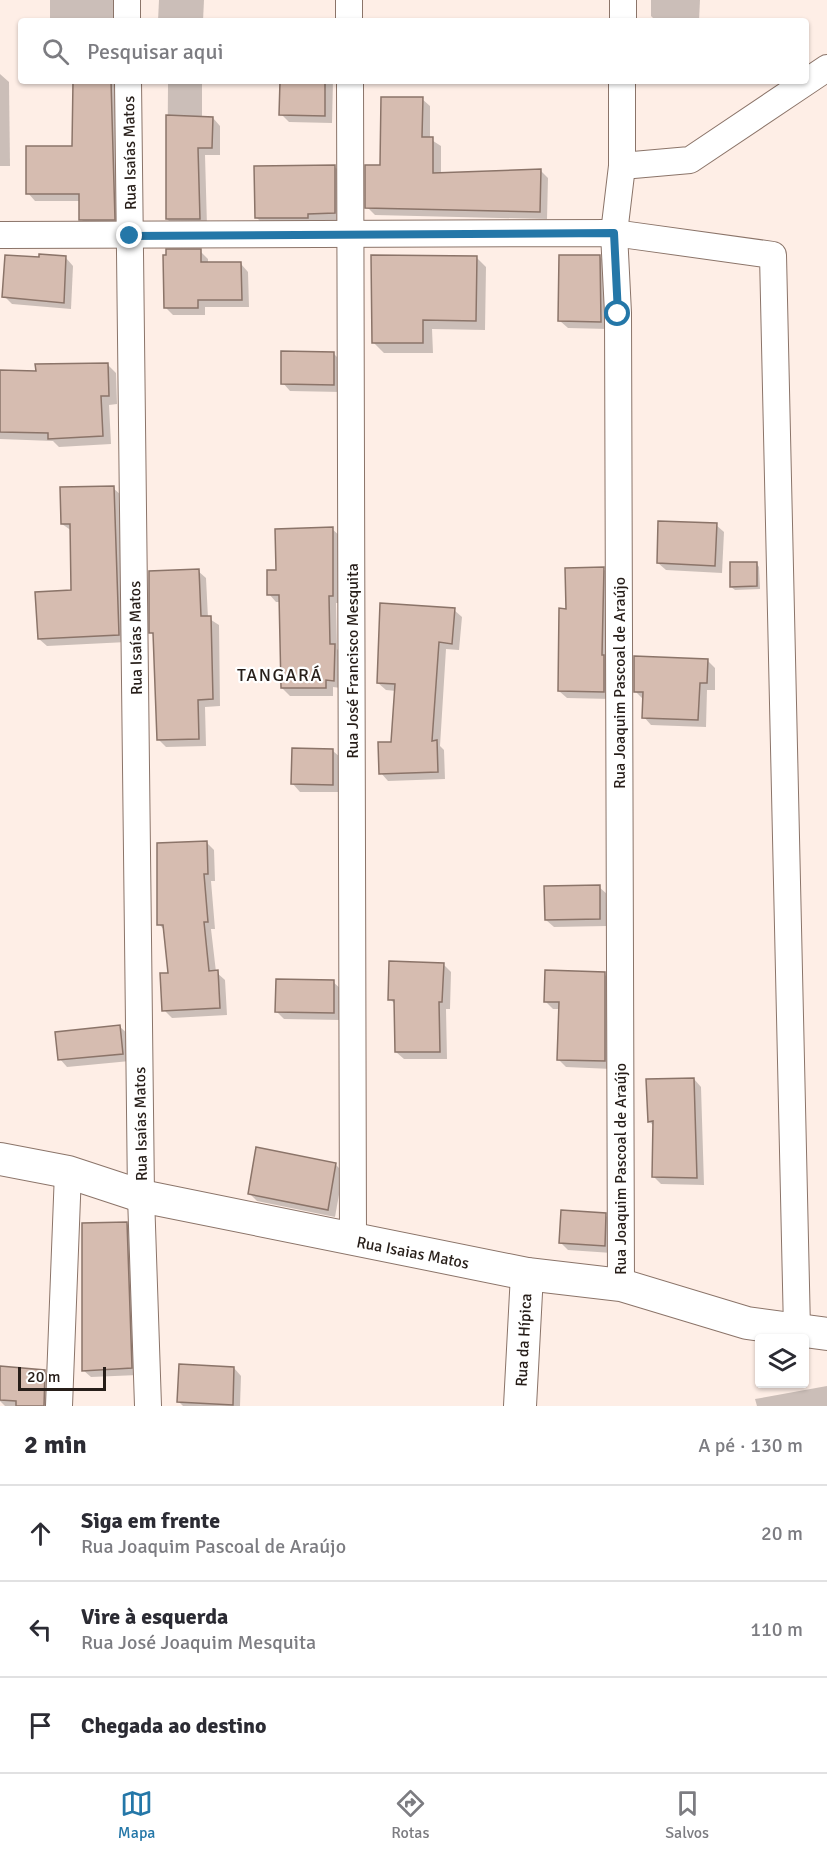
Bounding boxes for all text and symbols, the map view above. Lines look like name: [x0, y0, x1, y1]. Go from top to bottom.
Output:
search box: [18, 18, 809, 84]
icon: search: [39, 35, 72, 68]
text: Pesquisar aqui: [87, 38, 223, 65]
street label: Rua Isaías Matos: [119, 96, 141, 210]
route end: [116, 222, 142, 248]
route start: [604, 300, 630, 326]
street label: Rua José Francisco Mesquita: [343, 563, 363, 759]
street label: Rua Joaquim Pascoal de Araújo: [610, 577, 630, 789]
street label: Rua Isaías Matos: [125, 581, 147, 695]
district label: TANGARÁ: [237, 664, 323, 686]
street label: Rua Joaquim Pascoal de Araújo: [611, 1063, 631, 1275]
street label: Rua Isaías Matos: [130, 1067, 152, 1181]
street label: Rua Isaias Matos: [355, 1232, 471, 1274]
street label: Rua da Hípica: [512, 1293, 536, 1387]
map controls: [755, 1334, 809, 1388]
button: layers: [755, 1334, 809, 1388]
scale bar: [18, 1364, 106, 1392]
text: 20 m: [27, 1367, 61, 1387]
text: 2 min: [24, 1429, 87, 1461]
text: A pé · 130 m: [698, 1433, 803, 1458]
text: Siga em frente: [81, 1507, 220, 1534]
icon: ahead: [24, 1517, 57, 1550]
text: 20 m: [761, 1521, 803, 1546]
text: Rua Joaquim Pascoal de Araújo: [81, 1534, 346, 1559]
text: Vire à esquerda: [81, 1603, 228, 1630]
icon: left: [24, 1613, 57, 1646]
text: 110 m: [750, 1617, 803, 1642]
text: Rua José Joaquim Mesquita: [81, 1630, 316, 1655]
icon: arrive: [24, 1709, 57, 1742]
text: Chegada ao destino: [81, 1712, 267, 1739]
tab: Mapa: [118, 1787, 155, 1843]
tab: Rotas: [391, 1787, 429, 1843]
tab: Salvos: [665, 1787, 709, 1843]

